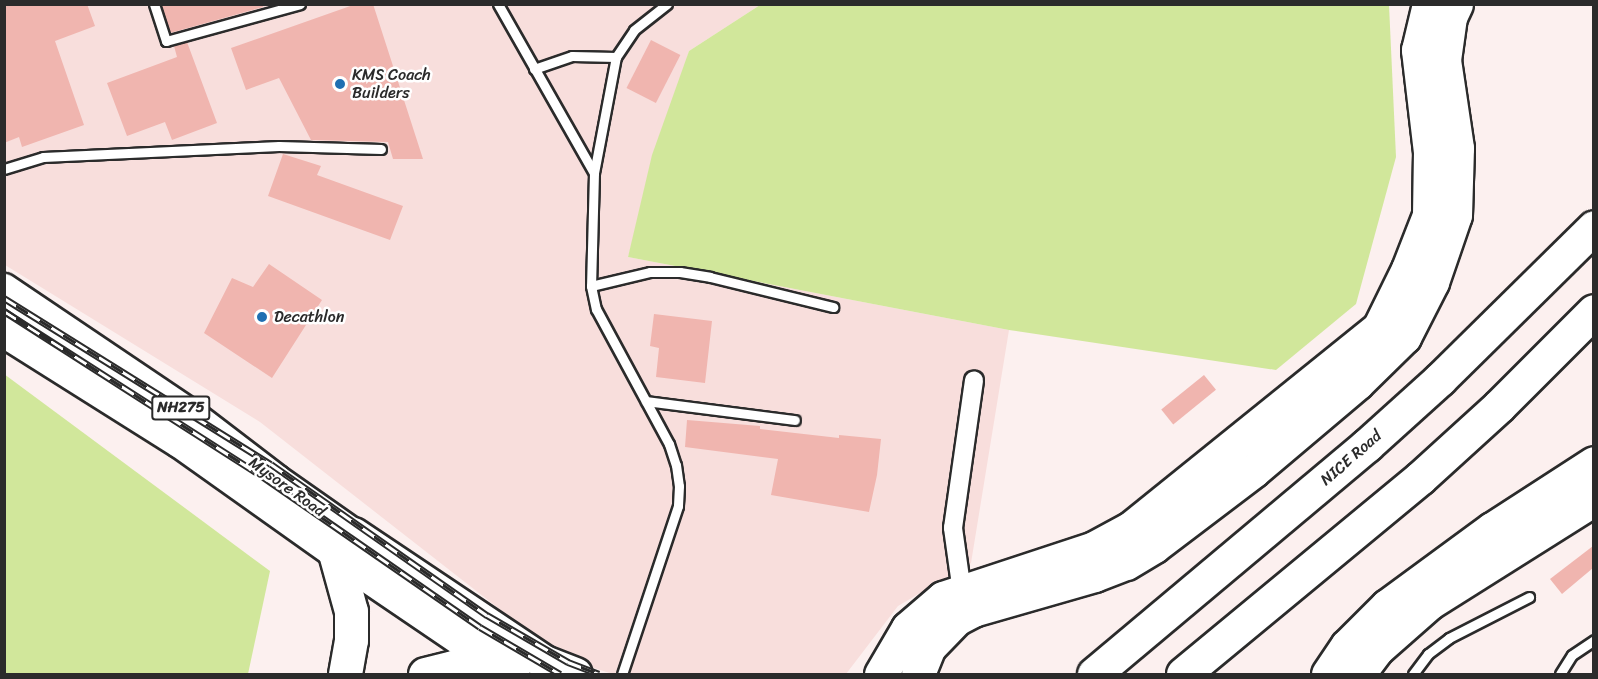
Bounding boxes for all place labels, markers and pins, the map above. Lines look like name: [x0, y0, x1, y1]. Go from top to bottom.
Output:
place label: KMS Coach Builders: [352, 65, 431, 103]
marker: KMS Coach Builders: [333, 77, 347, 91]
place label: Decathlon: [274, 307, 344, 327]
marker: Decathlon: [255, 310, 269, 324]

